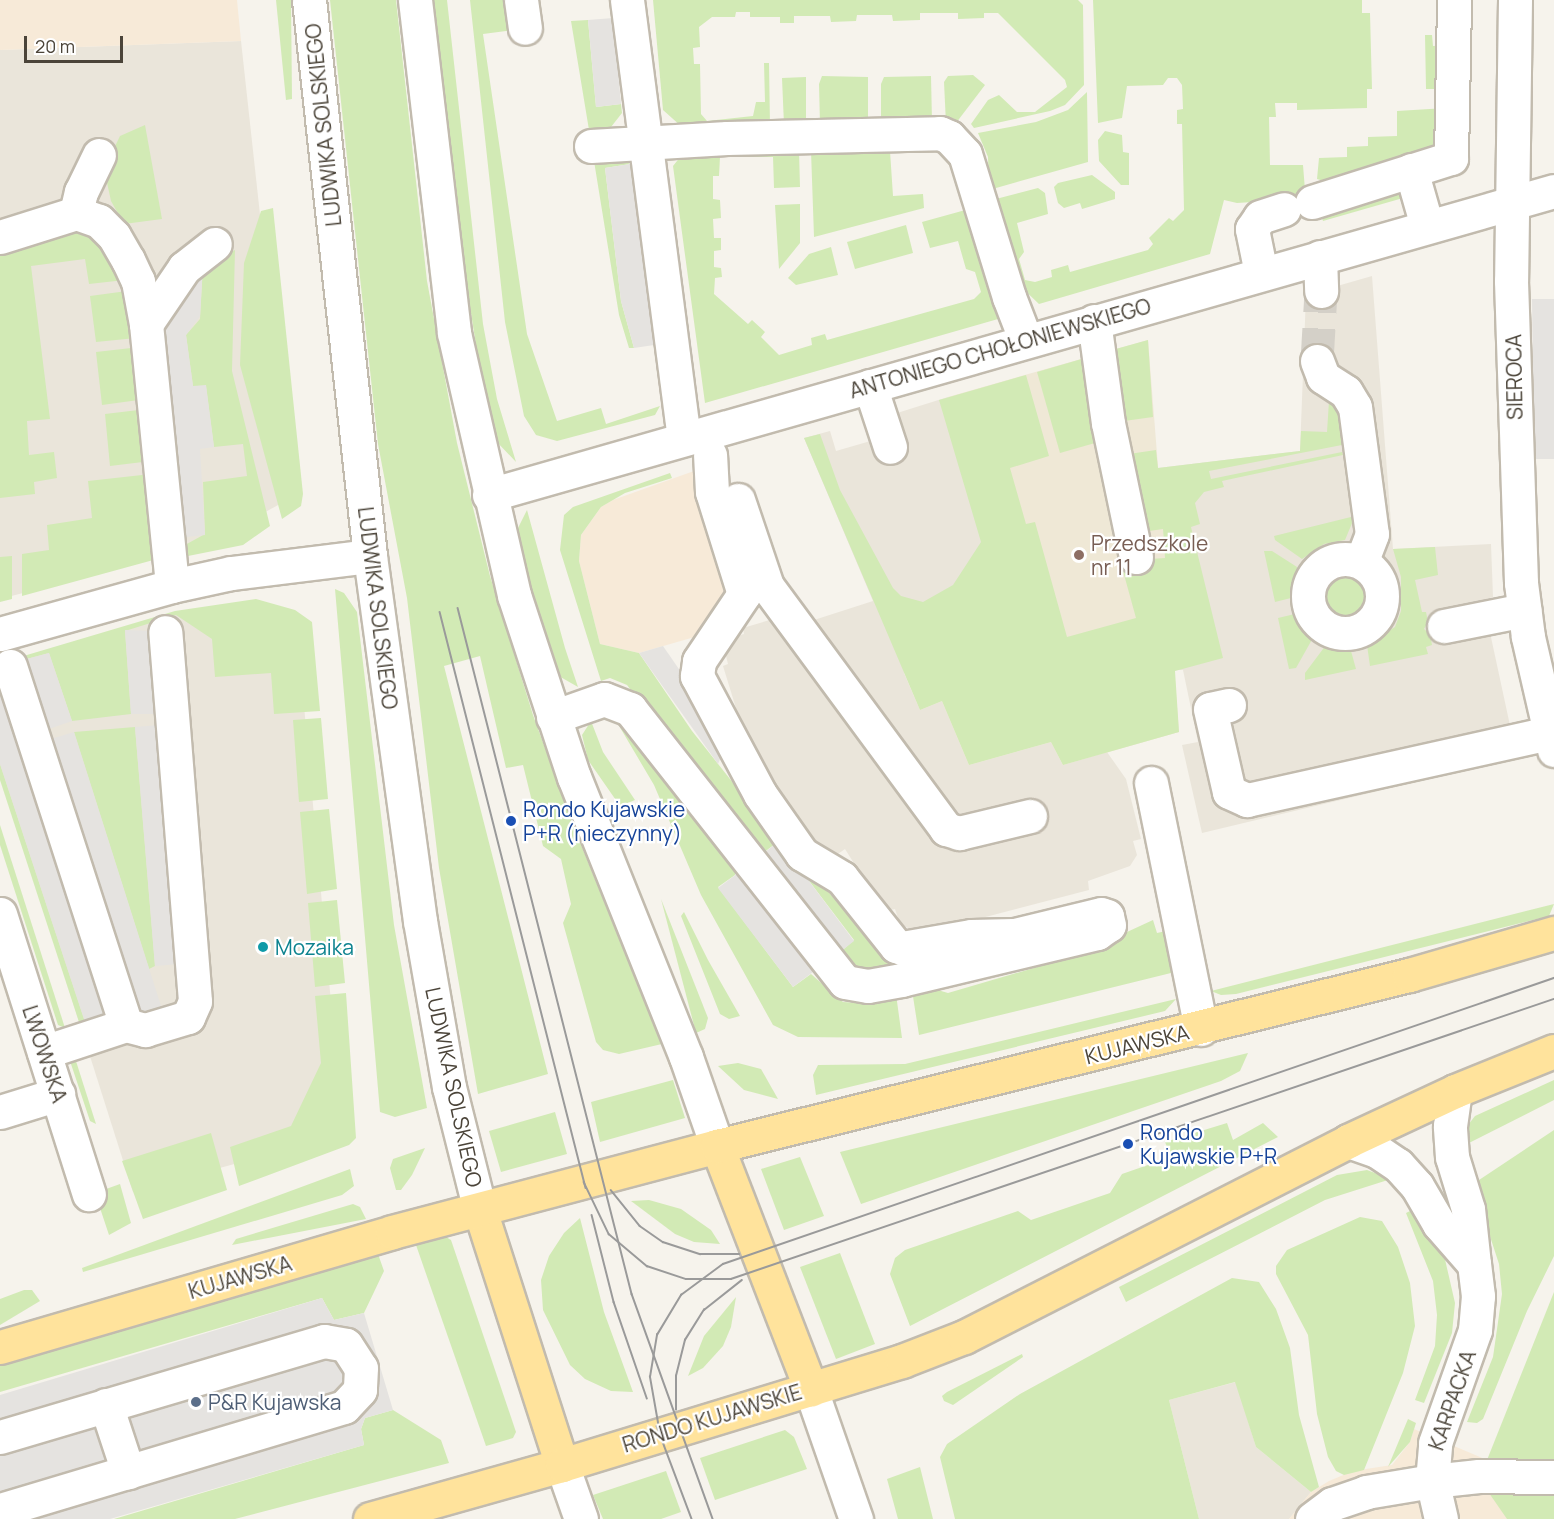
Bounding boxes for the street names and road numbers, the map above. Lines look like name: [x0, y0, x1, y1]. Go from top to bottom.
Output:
street label: LUDWIKA SOLSKIEGO: [300, 22, 346, 228]
street label: ANTONIEGO CHOŁONIEWSKIEGO: [846, 293, 1154, 403]
street label: SIEROCA: [1501, 334, 1527, 420]
street label: LUDWIKA SOLSKIEGO: [353, 505, 403, 711]
street label: LUDWIKA SOLSKIEGO: [420, 985, 488, 1189]
street label: LWOWSKA: [17, 1002, 73, 1106]
street label: KUJAWSKA: [1082, 1019, 1192, 1069]
street label: KUJAWSKA: [185, 1250, 295, 1304]
street label: KARPACKA: [1423, 1347, 1481, 1453]
street label: RONDO KUJAWSKIE: [619, 1379, 805, 1457]

